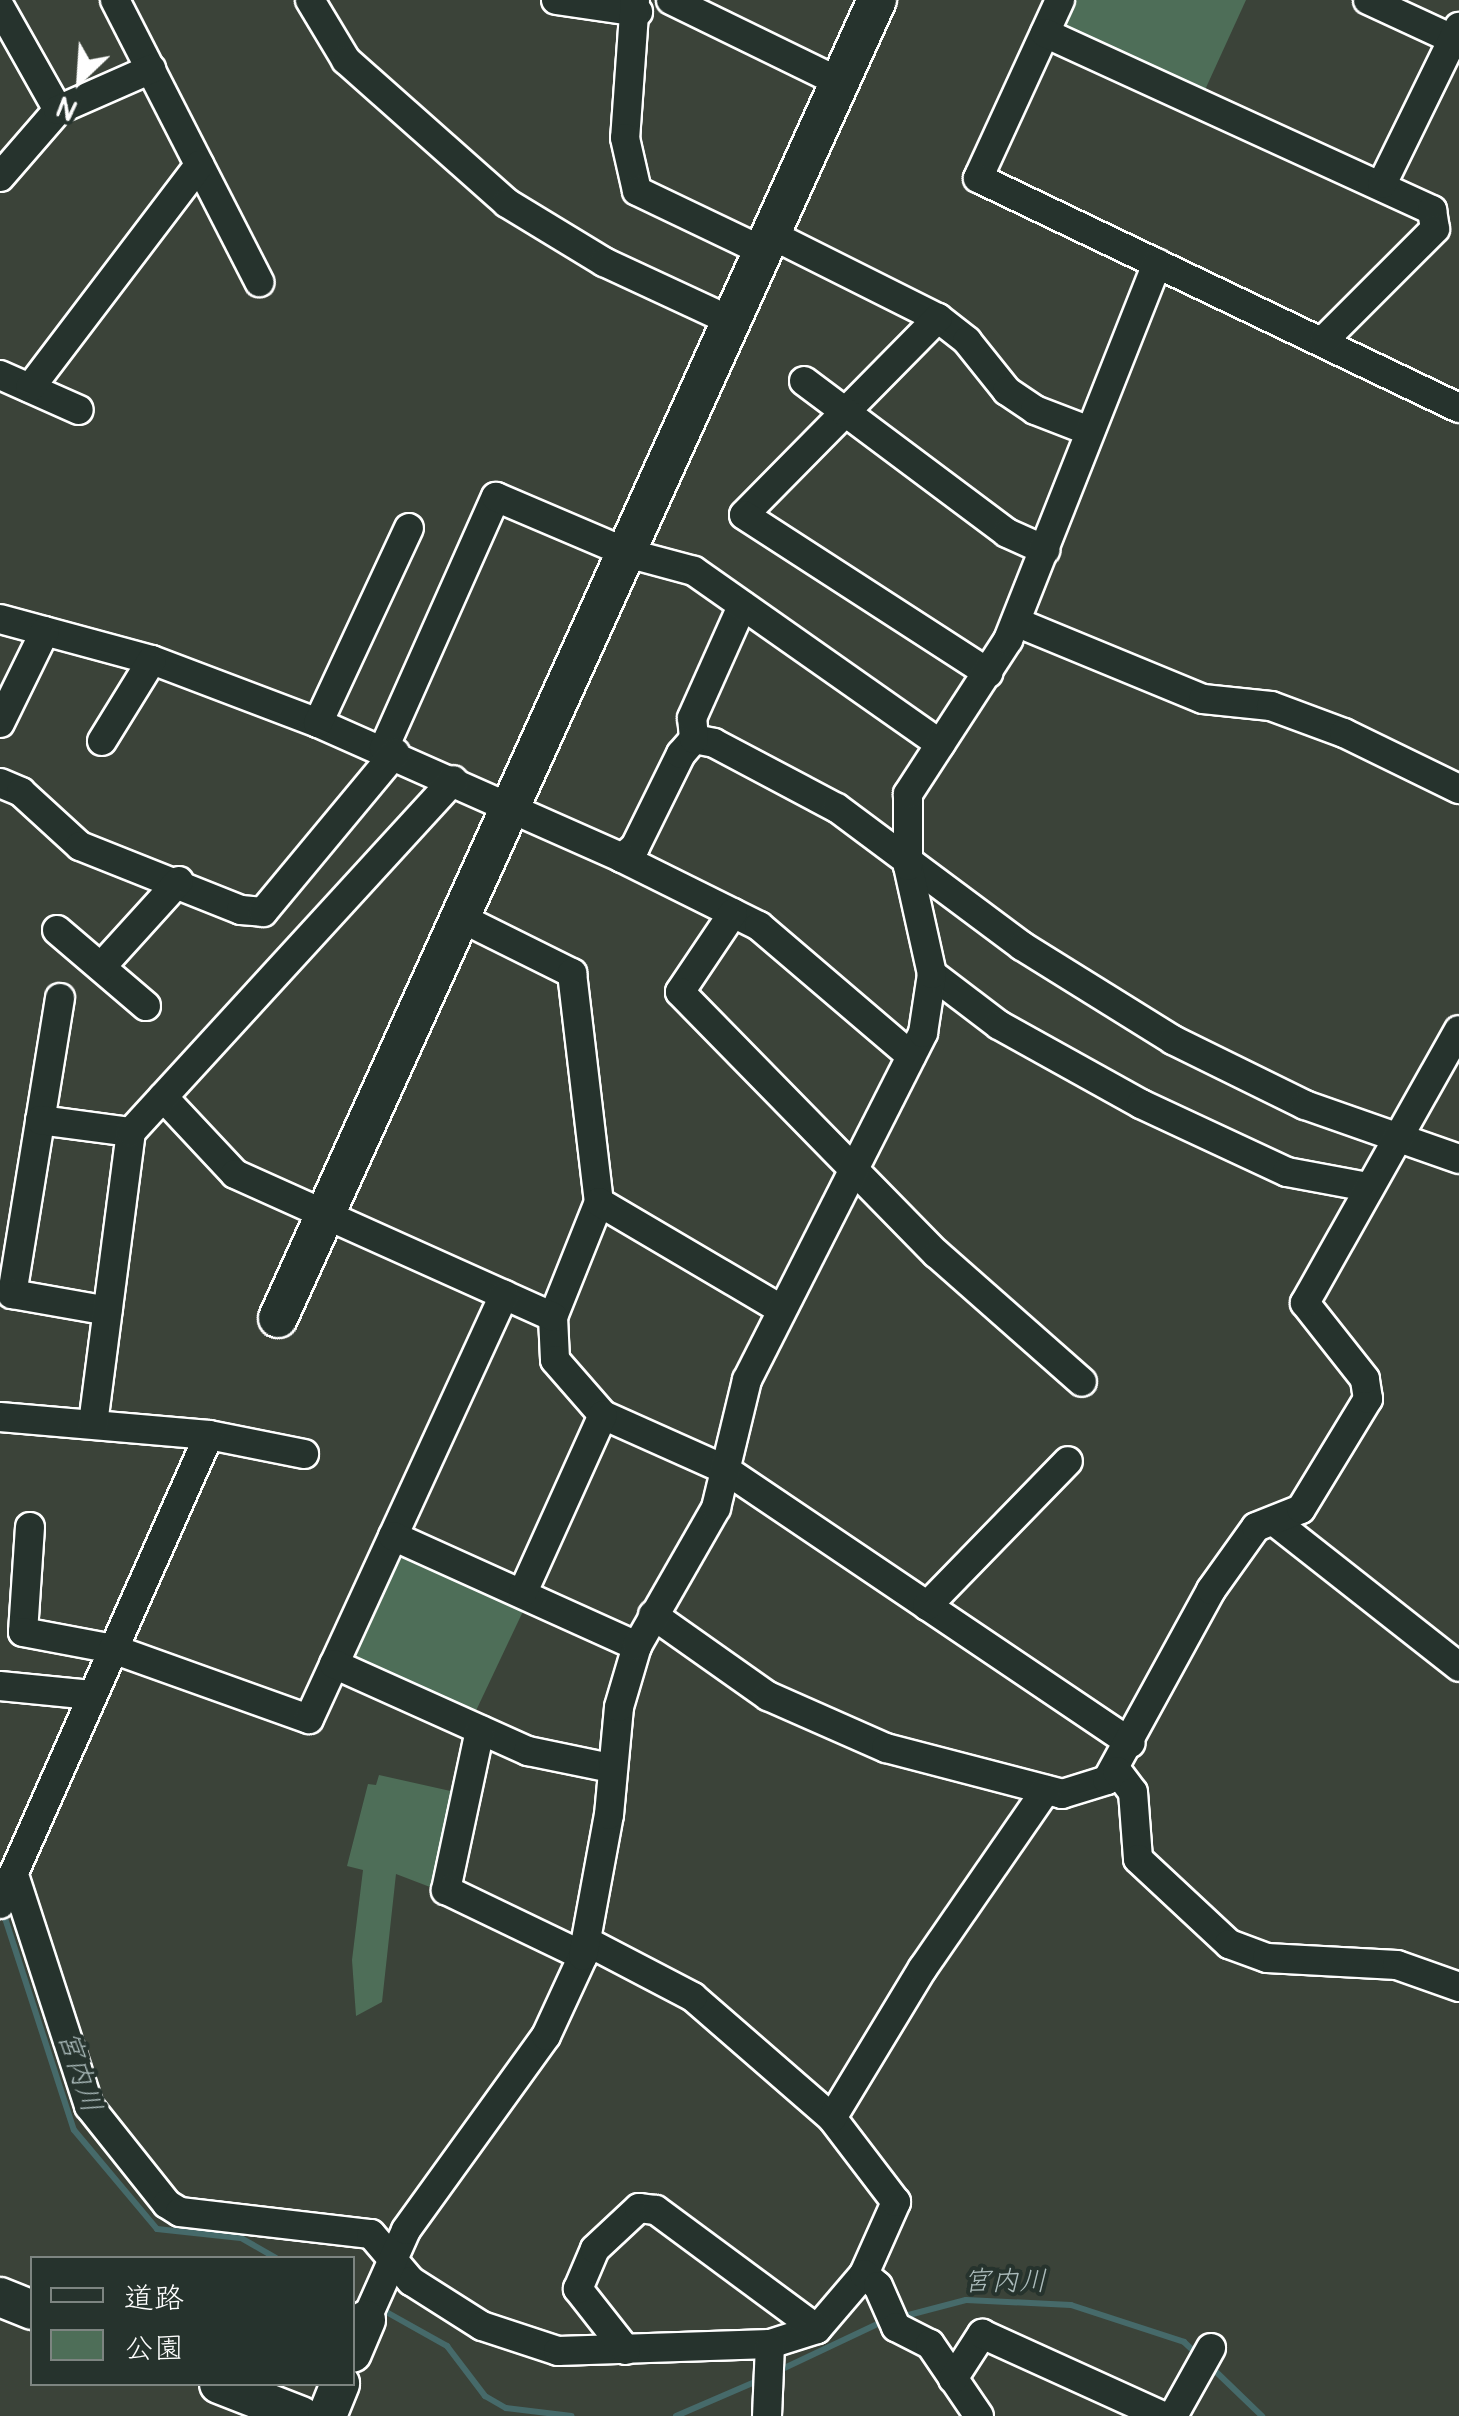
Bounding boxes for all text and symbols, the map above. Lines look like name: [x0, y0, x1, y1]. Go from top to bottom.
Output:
north arrow: [30, 30, 130, 130]
text: N: [51, 88, 83, 128]
water label: 宮内川: [50, 2027, 108, 2117]
legend: [30, 2256, 355, 2386]
water label: 宮内川: [963, 2265, 1047, 2299]
text: 道路: [124, 2280, 184, 2317]
text: 公園: [124, 2330, 184, 2367]

